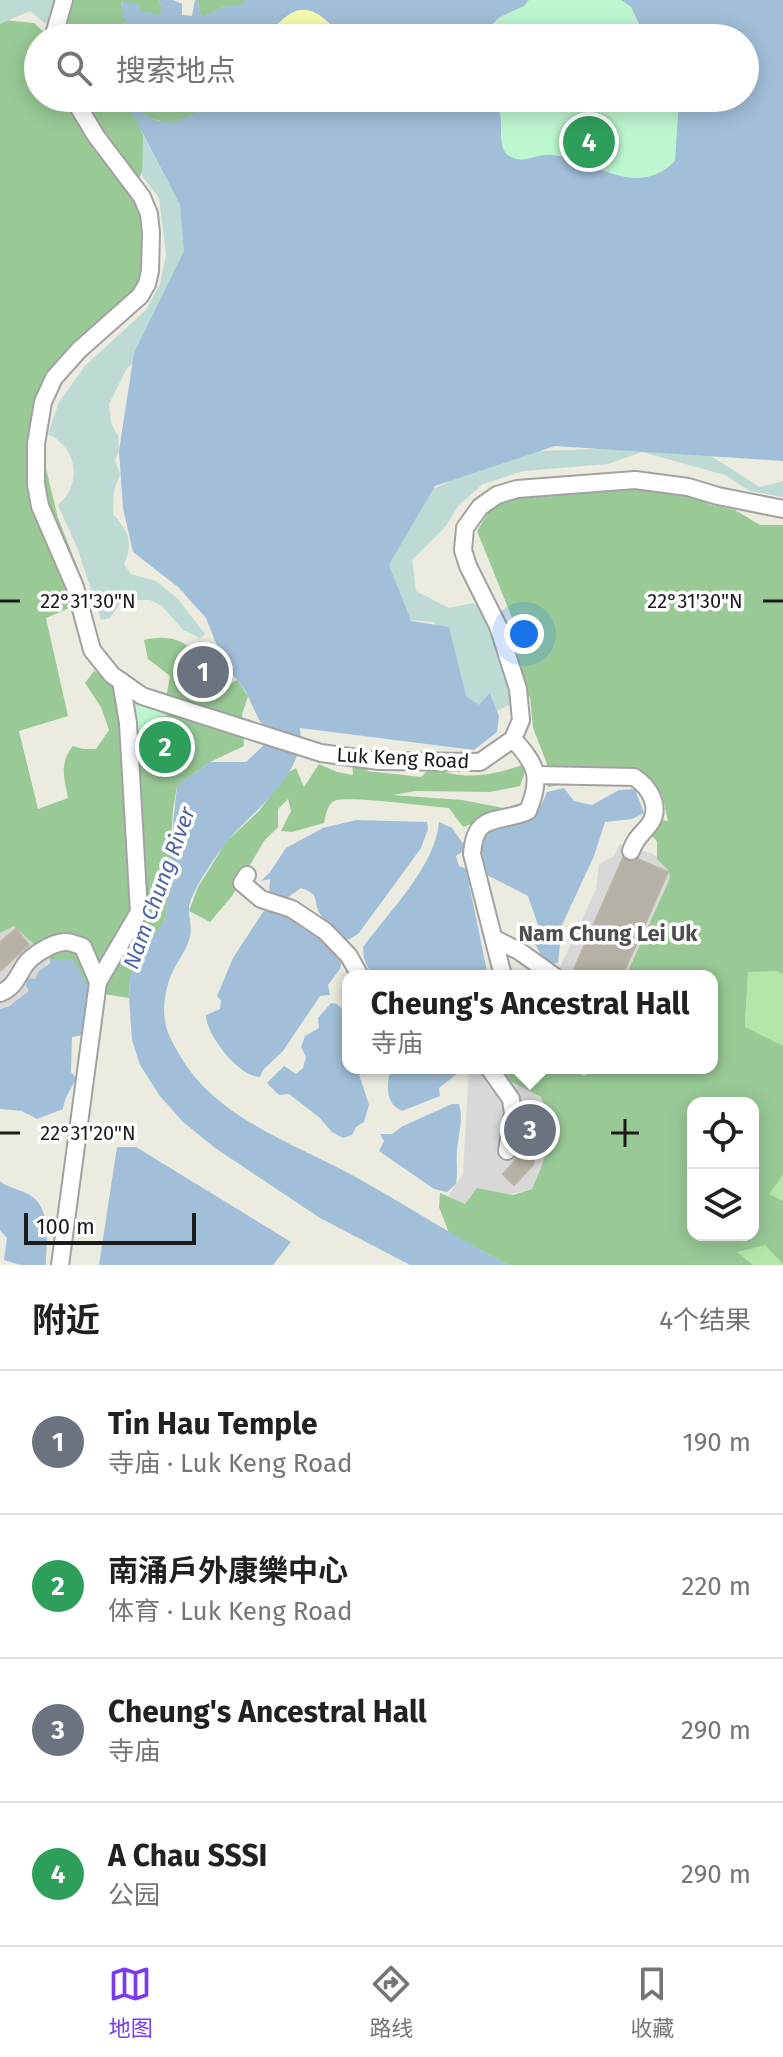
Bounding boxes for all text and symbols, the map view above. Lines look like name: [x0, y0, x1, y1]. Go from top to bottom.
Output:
search box: [24, 24, 759, 112]
icon: search: [52, 46, 96, 90]
text: 搜索地点: [116, 53, 236, 89]
pin: 4: [563, 112, 615, 172]
text: 22°31'30"N: [40, 589, 136, 613]
text: 22°31'30"N: [647, 589, 743, 613]
your location: [504, 614, 544, 654]
pin: 1: [177, 642, 229, 702]
pin: 2: [139, 717, 191, 777]
street label: Luk Keng Road: [336, 743, 470, 773]
water label: Nam Chung River: [117, 803, 201, 973]
district label: Nam Chung Lei Uk: [519, 920, 698, 947]
popup: [342, 970, 718, 1074]
text: Cheung's Ancestral Hall: [371, 986, 689, 1022]
text: 寺庙: [371, 1028, 423, 1059]
map controls: [687, 1097, 759, 1241]
button: locate: [687, 1097, 759, 1169]
pin: 3: [504, 1100, 556, 1160]
text: 22°31'20"N: [40, 1121, 136, 1145]
button: layers: [687, 1169, 759, 1241]
scale bar: [24, 1209, 196, 1245]
text: 100 m: [36, 1213, 95, 1240]
text: 附近: [32, 1300, 100, 1341]
text: 4个结果: [659, 1305, 751, 1336]
text: Tin Hau Temple: [108, 1406, 317, 1442]
text: 1: [52, 1427, 64, 1458]
text: 190 m: [682, 1427, 751, 1458]
text: 寺庙 · Luk Keng Road: [108, 1448, 353, 1479]
text: 南涌戶外康樂中心: [108, 1553, 348, 1589]
text: 2: [51, 1571, 65, 1602]
text: 220 m: [682, 1571, 751, 1602]
text: 体育 · Luk Keng Road: [108, 1596, 353, 1627]
text: Cheung's Ancestral Hall: [108, 1694, 427, 1730]
text: 3: [51, 1715, 65, 1746]
text: 290 m: [681, 1715, 751, 1746]
text: 寺庙: [108, 1736, 160, 1767]
text: A Chau SSSI: [108, 1838, 267, 1874]
text: 4: [51, 1859, 65, 1890]
text: 290 m: [681, 1859, 751, 1890]
text: 公园: [108, 1880, 160, 1911]
tab: 地图: [108, 1962, 153, 2042]
tab: 路线: [369, 1962, 414, 2042]
tab: 收藏: [630, 1962, 675, 2042]

